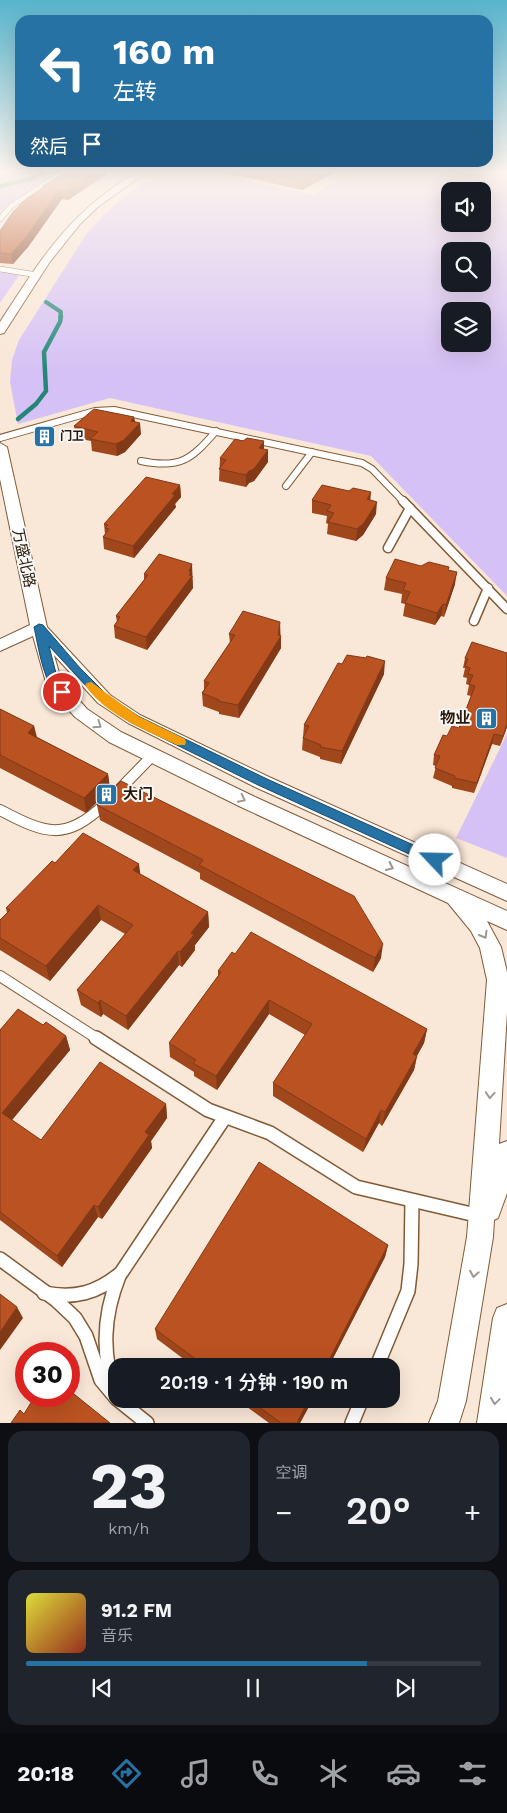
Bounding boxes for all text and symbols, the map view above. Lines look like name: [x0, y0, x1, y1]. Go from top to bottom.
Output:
text: 160 m: [113, 31, 215, 73]
icon: left: [30, 35, 95, 100]
text: 左转: [113, 79, 157, 104]
icon: arrive: [78, 130, 106, 158]
text: 然后: [30, 135, 68, 158]
map controls: [441, 182, 491, 352]
button: sound: [441, 182, 491, 232]
button: search: [441, 242, 491, 292]
button: layers: [441, 302, 491, 352]
building icon: 门卫: [32, 424, 56, 448]
place label: 门卫: [60, 429, 84, 443]
street label: 万盛北路: [9, 527, 39, 589]
pin: [41, 671, 83, 713]
icon: arrive: [48, 678, 76, 706]
building icon: 物业: [474, 706, 498, 730]
place label: 物业: [440, 709, 470, 727]
one-way arrow: [92, 719, 102, 728]
building icon: 大门: [95, 782, 119, 806]
place label: 大门: [123, 785, 153, 803]
one-way arrow: [237, 793, 246, 803]
position arrow: [408, 833, 460, 885]
one-way arrow: [385, 860, 394, 871]
one-way arrow: [477, 930, 487, 939]
one-way arrow: [485, 1091, 496, 1099]
one-way arrow: [470, 1269, 480, 1278]
speed limit sign: 30: [15, 1342, 80, 1407]
text: 20:19 · 1 分钟 · 190 m: [160, 1371, 348, 1394]
one-way arrow: [490, 1397, 501, 1405]
text: 23: [90, 1448, 167, 1524]
text: 空调: [276, 1463, 308, 1482]
text: 20°: [346, 1489, 411, 1533]
text: −: [276, 1496, 292, 1529]
text: +: [464, 1496, 481, 1529]
text: km/h: [108, 1519, 149, 1538]
text: 91.2 FM: [101, 1599, 172, 1622]
text: 音乐: [101, 1626, 133, 1645]
icon: previous: [88, 1674, 116, 1702]
icon: pause: [239, 1674, 267, 1702]
icon: next: [391, 1674, 419, 1702]
icon: directions: [109, 1756, 144, 1791]
icon: music: [178, 1756, 213, 1791]
icon: phone: [247, 1756, 282, 1791]
icon: climate: [316, 1756, 351, 1791]
icon: car: [386, 1756, 421, 1791]
icon: filters: [455, 1756, 490, 1791]
text: 20:18: [17, 1761, 74, 1786]

